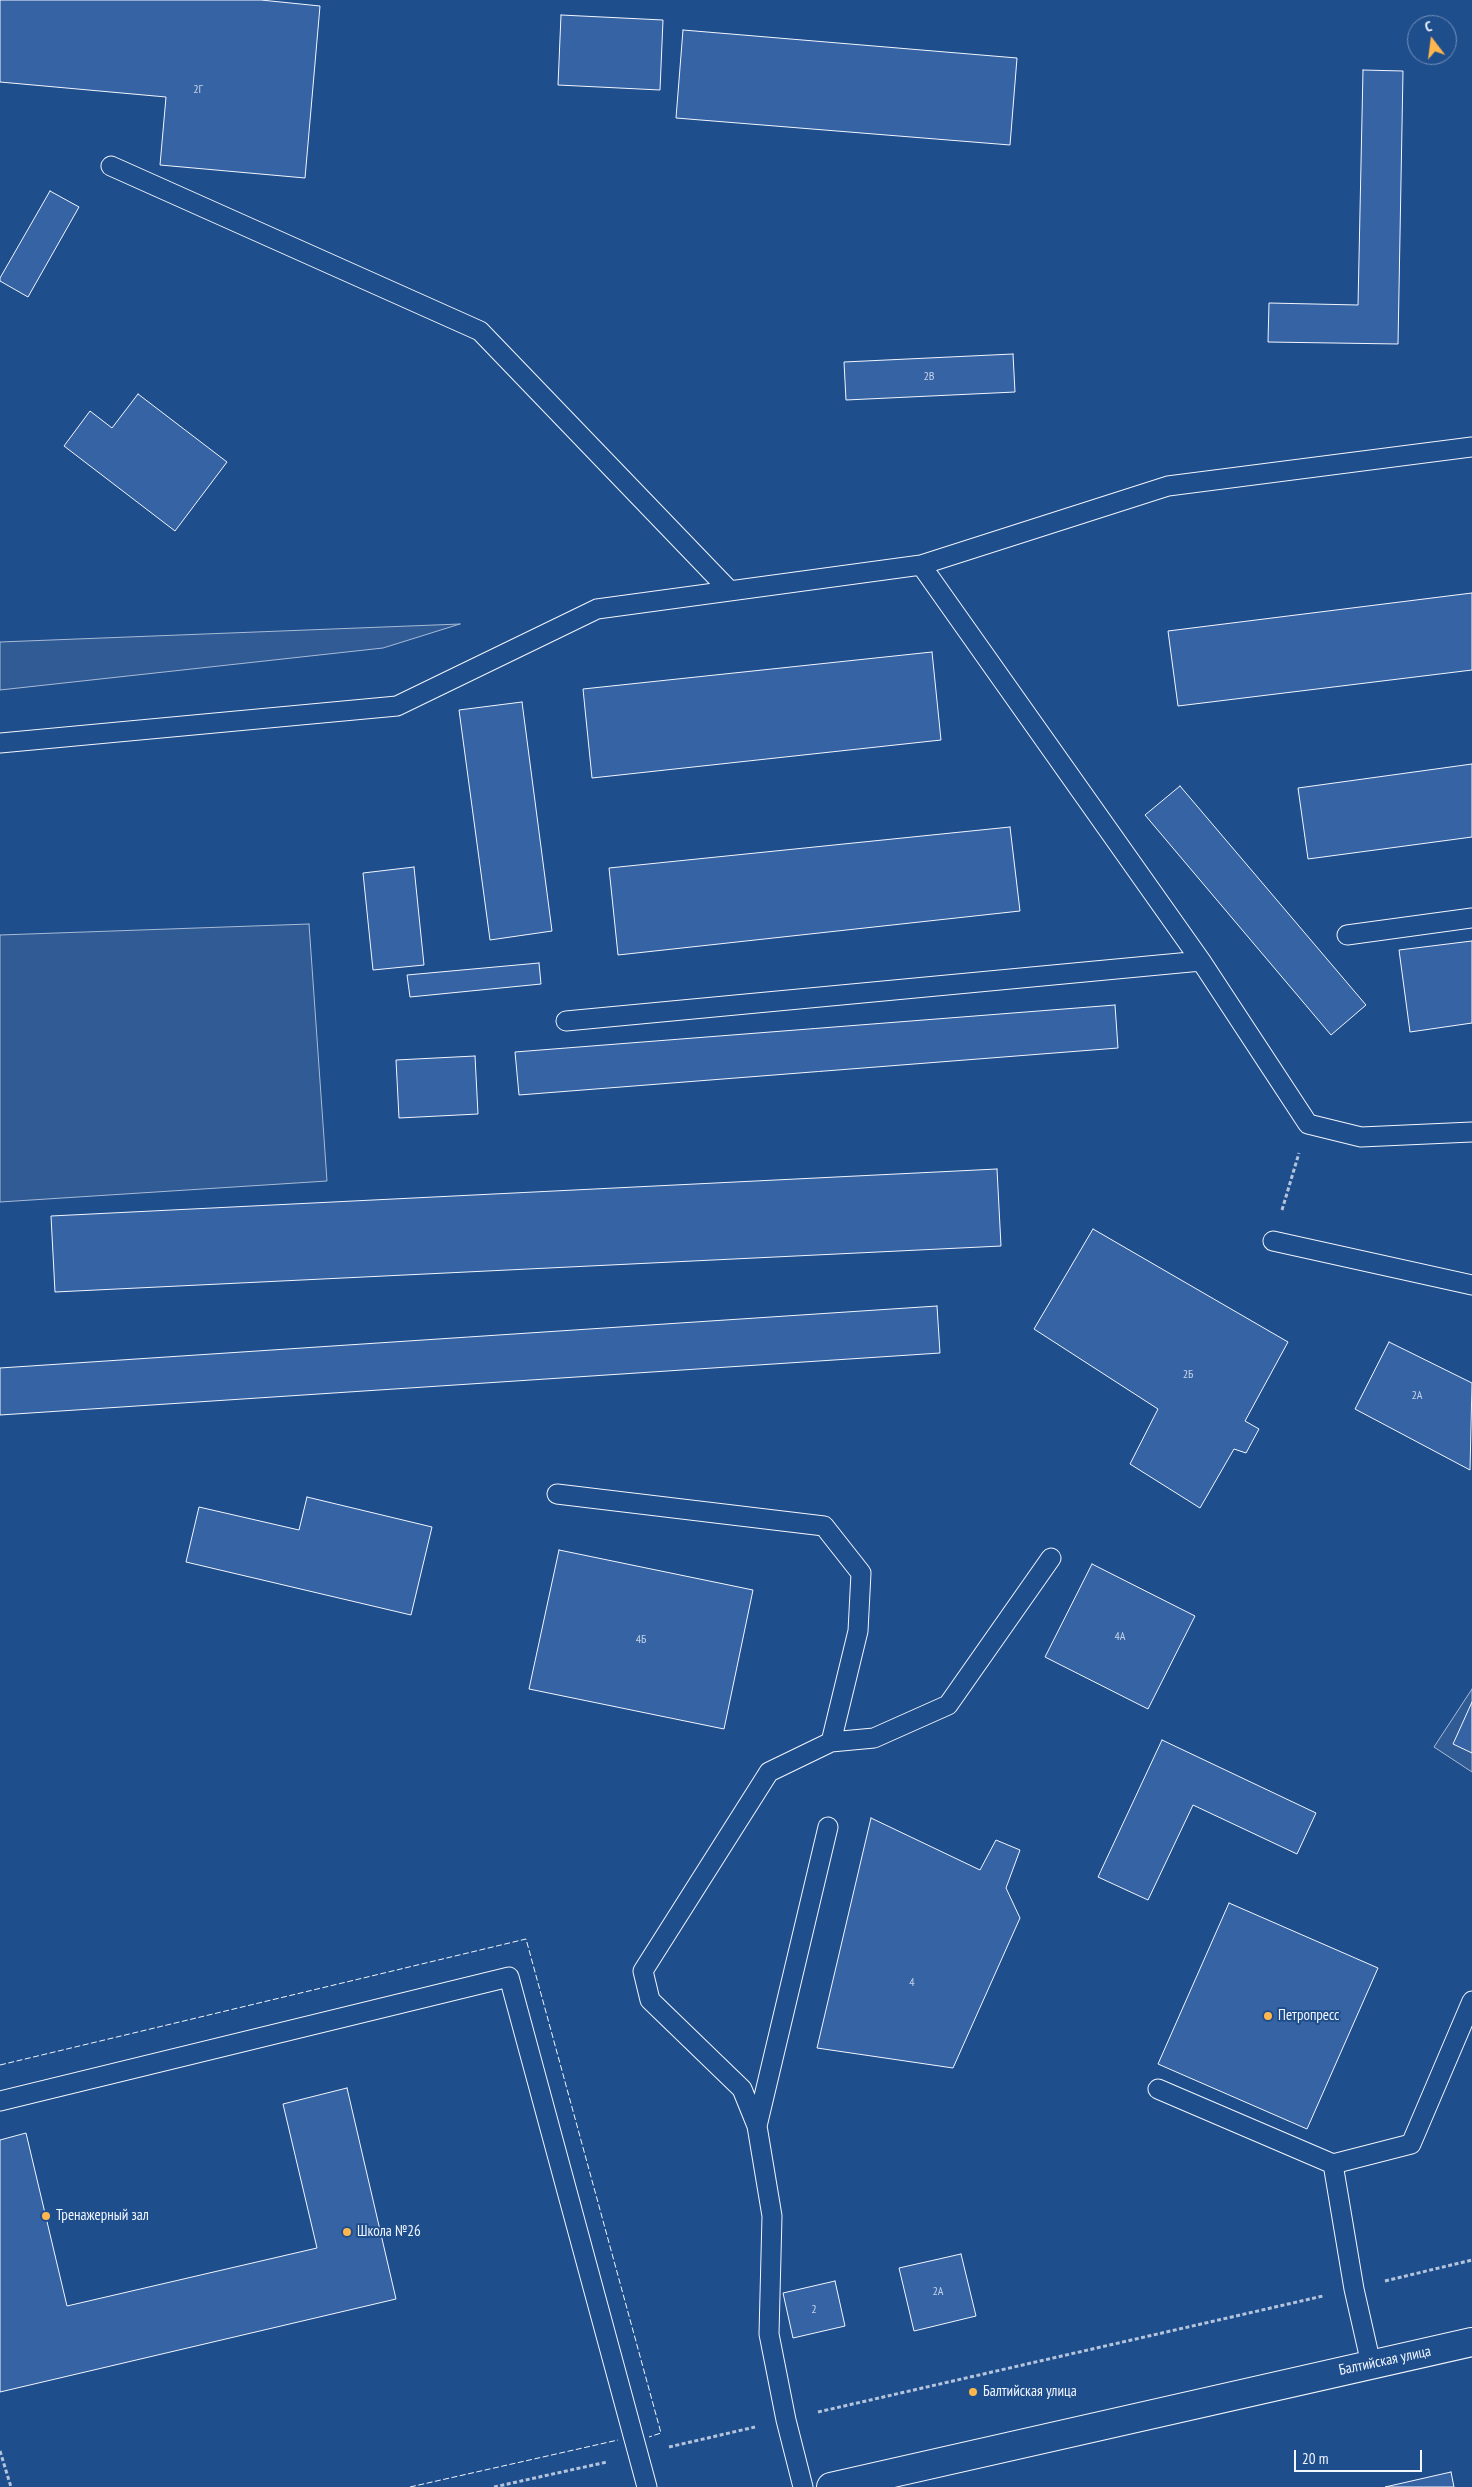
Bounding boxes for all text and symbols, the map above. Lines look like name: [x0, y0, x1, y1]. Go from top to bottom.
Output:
north arrow: [1407, 15, 1457, 65]
text: С: [1423, 17, 1434, 36]
house number: 2Г: [193, 83, 203, 97]
house number: 2В: [923, 370, 935, 384]
house number: 2Б: [1183, 1368, 1193, 1382]
house number: 2А: [1411, 1389, 1423, 1403]
house number: 4А: [1114, 1630, 1126, 1644]
house number: 4Б: [636, 1633, 646, 1647]
house number: 4: [909, 1976, 915, 1990]
place label: Петропресс: [1278, 2007, 1339, 2025]
marker: Петропресс: [1262, 2010, 1274, 2022]
place label: Тренажерный зал: [56, 2207, 149, 2225]
marker: Тренажерный зал: [40, 2210, 52, 2222]
place label: Школа №26: [357, 2223, 421, 2241]
marker: Школа №26: [341, 2226, 353, 2238]
house number: 2А: [932, 2285, 944, 2299]
house number: 2: [811, 2303, 817, 2317]
street label: Балтийская улица: [1337, 2342, 1433, 2380]
place label: Балтийская улица: [983, 2383, 1077, 2401]
marker: Балтийская улица: [967, 2386, 979, 2398]
scale bar: [1297, 2440, 1424, 2472]
text: 20 m: [1302, 2449, 1328, 2468]

